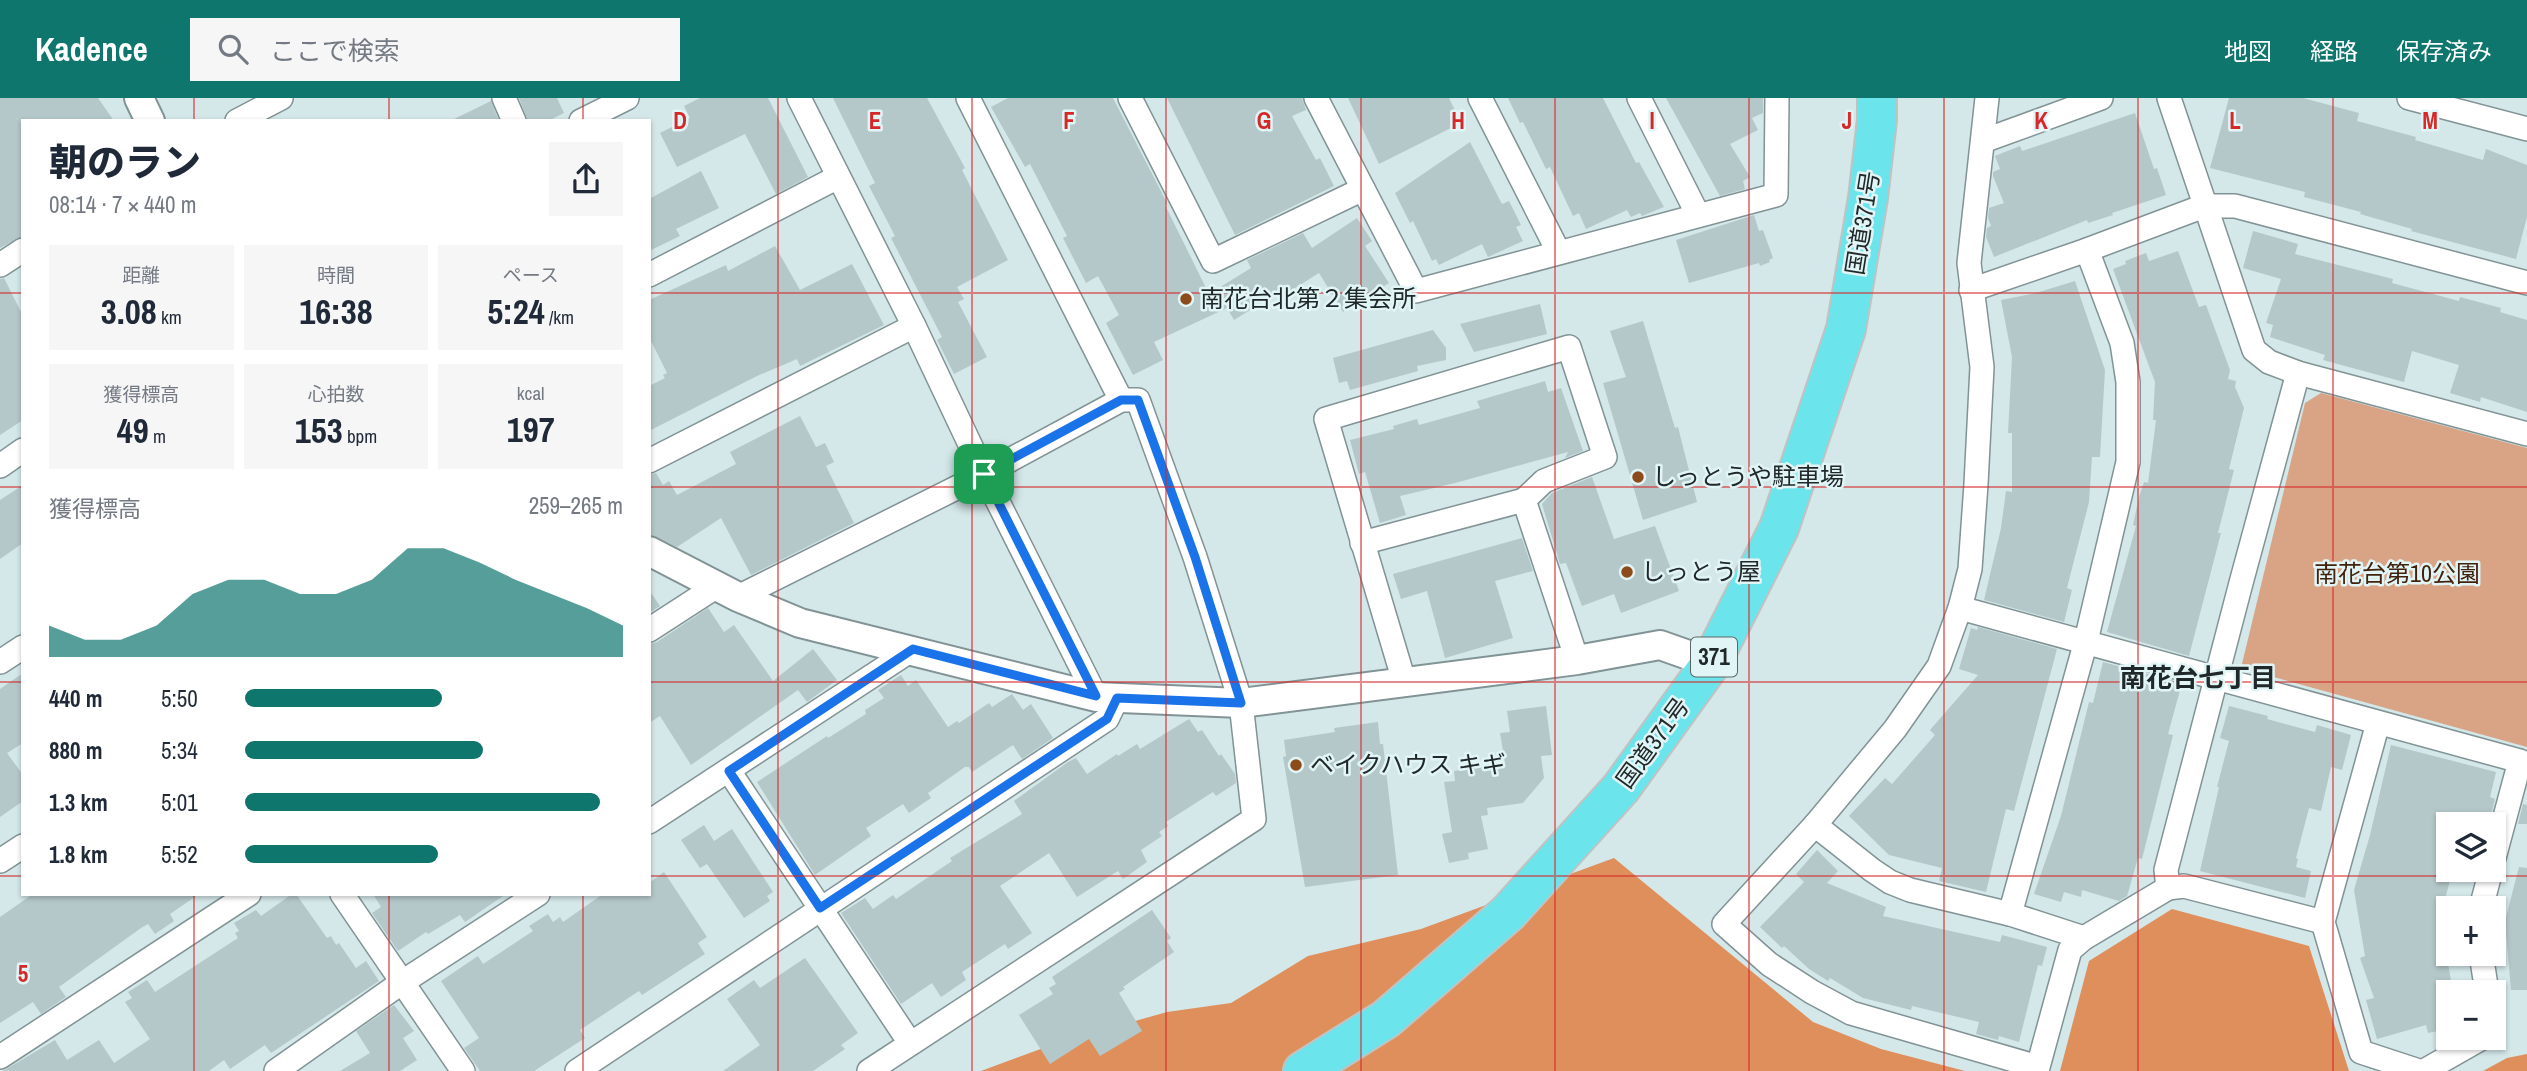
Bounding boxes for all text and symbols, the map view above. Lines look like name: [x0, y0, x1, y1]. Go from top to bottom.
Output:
search box: [190, 18, 680, 81]
text: Kadence: [35, 27, 148, 71]
icon: search: [214, 30, 252, 68]
text: ここで検索: [270, 33, 400, 68]
text: 地図: [2224, 35, 2272, 67]
text: 経路: [2310, 35, 2358, 67]
text: 保存済み: [2396, 35, 2492, 67]
text: D: [673, 105, 687, 136]
text: E: [869, 105, 881, 136]
text: F: [1063, 105, 1075, 136]
text: G: [1257, 105, 1271, 136]
text: H: [1451, 105, 1465, 136]
text: I: [1649, 105, 1655, 136]
text: J: [1842, 105, 1852, 136]
text: K: [2034, 105, 2048, 136]
text: L: [2229, 105, 2241, 136]
text: M: [2422, 105, 2438, 136]
text: 朝のラン: [49, 137, 201, 188]
button: share: [549, 142, 623, 216]
street label: 国道371号: [1838, 169, 1886, 277]
text: 08:14 · 7 × 440 m: [49, 189, 196, 220]
text: 距離: [122, 262, 160, 288]
text: 時間: [317, 262, 355, 288]
text: ペース: [503, 262, 559, 288]
place label: 南花台北第２集会所: [1200, 282, 1416, 314]
text: 3.08: [101, 288, 157, 335]
text: 16:38: [299, 288, 373, 335]
text: 5:24: [487, 288, 545, 335]
marker: 南花台北第２集会所: [1178, 291, 1194, 307]
text: km: [157, 304, 182, 330]
text: /km: [545, 304, 574, 330]
text: kcal: [517, 380, 545, 406]
text: 獲得標高: [103, 381, 179, 407]
text: 心拍数: [307, 381, 365, 407]
text: 197: [507, 406, 555, 453]
text: 49: [117, 407, 149, 454]
text: 153: [295, 407, 343, 454]
text: m: [149, 423, 166, 449]
text: bpm: [343, 423, 377, 449]
pin: [954, 444, 1014, 504]
icon: arrive: [965, 455, 1003, 493]
place label: しっとうや駐車場: [1652, 460, 1844, 492]
marker: しっとうや駐車場: [1630, 469, 1646, 485]
text: 259–265 m: [529, 490, 623, 521]
text: 獲得標高: [49, 493, 141, 524]
place label: しっとう屋: [1641, 555, 1761, 587]
park label: 南花台第10公園: [2314, 557, 2480, 589]
marker: しっとう屋: [1619, 564, 1635, 580]
road number: 371: [1691, 638, 1737, 677]
district label: 南花台七丁目: [2120, 660, 2276, 695]
text: 440 m: [49, 683, 102, 714]
text: 5:50: [161, 683, 198, 714]
street label: 国道371号: [1608, 691, 1696, 794]
text: 880 m: [49, 735, 102, 766]
text: 5:34: [161, 735, 198, 766]
place label: ベイクハウス キギ: [1310, 748, 1506, 780]
marker: ベイクハウス キギ: [1288, 757, 1304, 773]
text: 1.3 km: [49, 787, 108, 818]
text: 5:01: [161, 787, 198, 818]
map controls: [2436, 812, 2506, 1050]
button: layers: [2436, 812, 2506, 882]
text: 1.8 km: [49, 839, 108, 870]
text: 5:52: [161, 839, 198, 870]
button: +: [2436, 896, 2506, 966]
text: 5: [18, 958, 28, 989]
button: −: [2436, 980, 2506, 1050]

